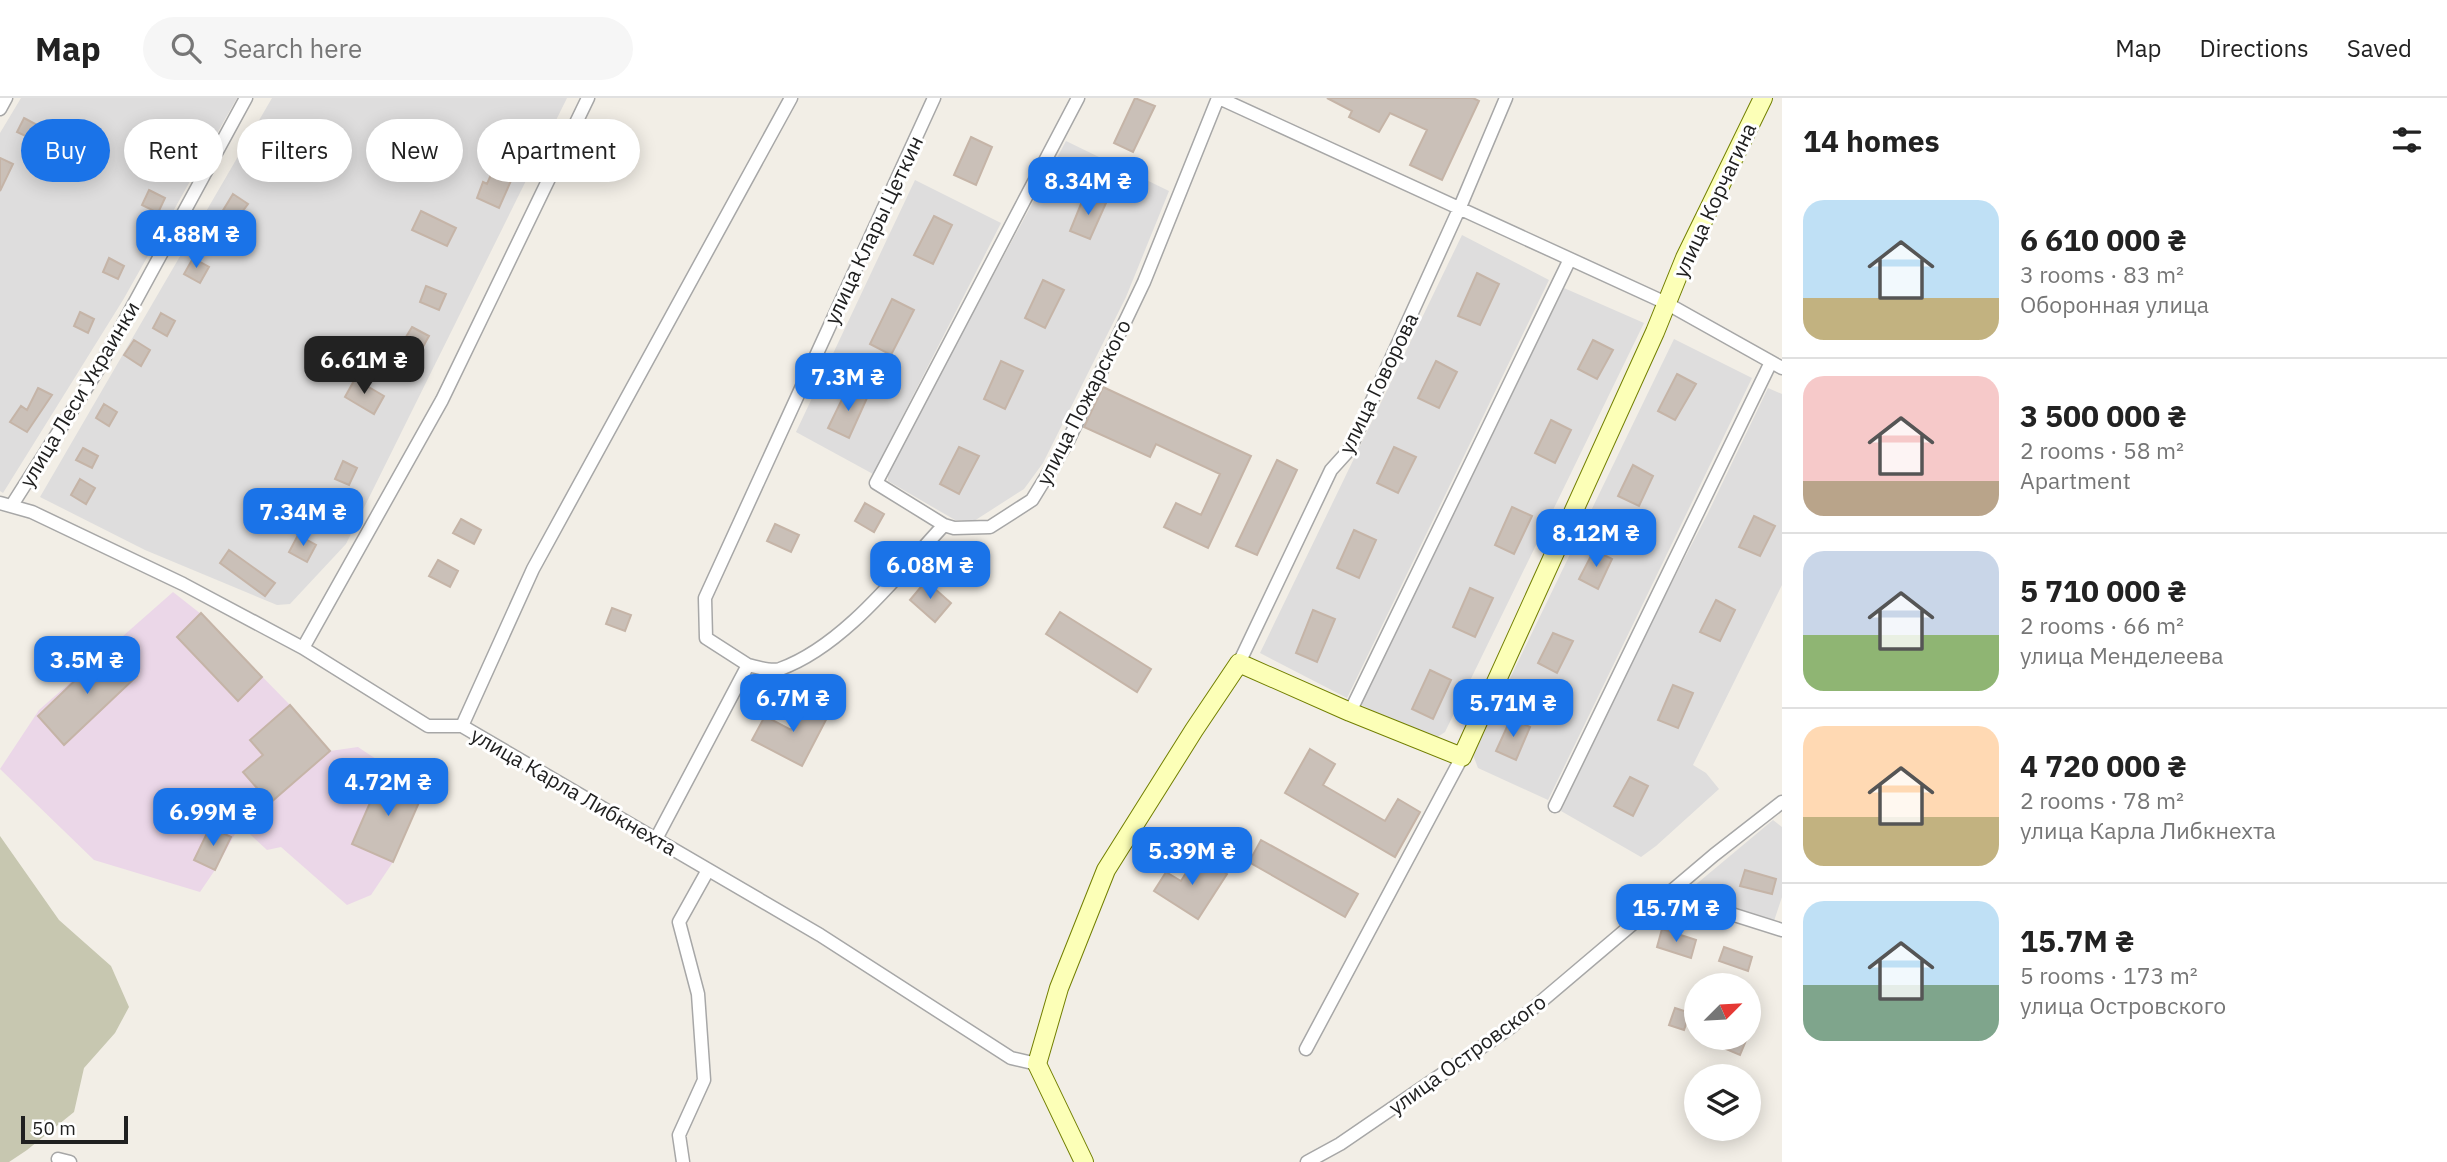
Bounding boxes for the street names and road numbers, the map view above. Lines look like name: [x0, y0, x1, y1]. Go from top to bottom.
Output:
street label: улица Корчагина: [1666, 118, 1762, 282]
street label: улица Клары Цеткин: [817, 131, 929, 329]
street label: улица Леси Украинки: [12, 296, 146, 492]
street label: улица Говорова: [1332, 308, 1424, 458]
street label: улица Пожарского: [1029, 314, 1137, 490]
street label: улица Карла Либкнехта: [466, 720, 682, 862]
street label: улица Островского: [1383, 987, 1551, 1121]

